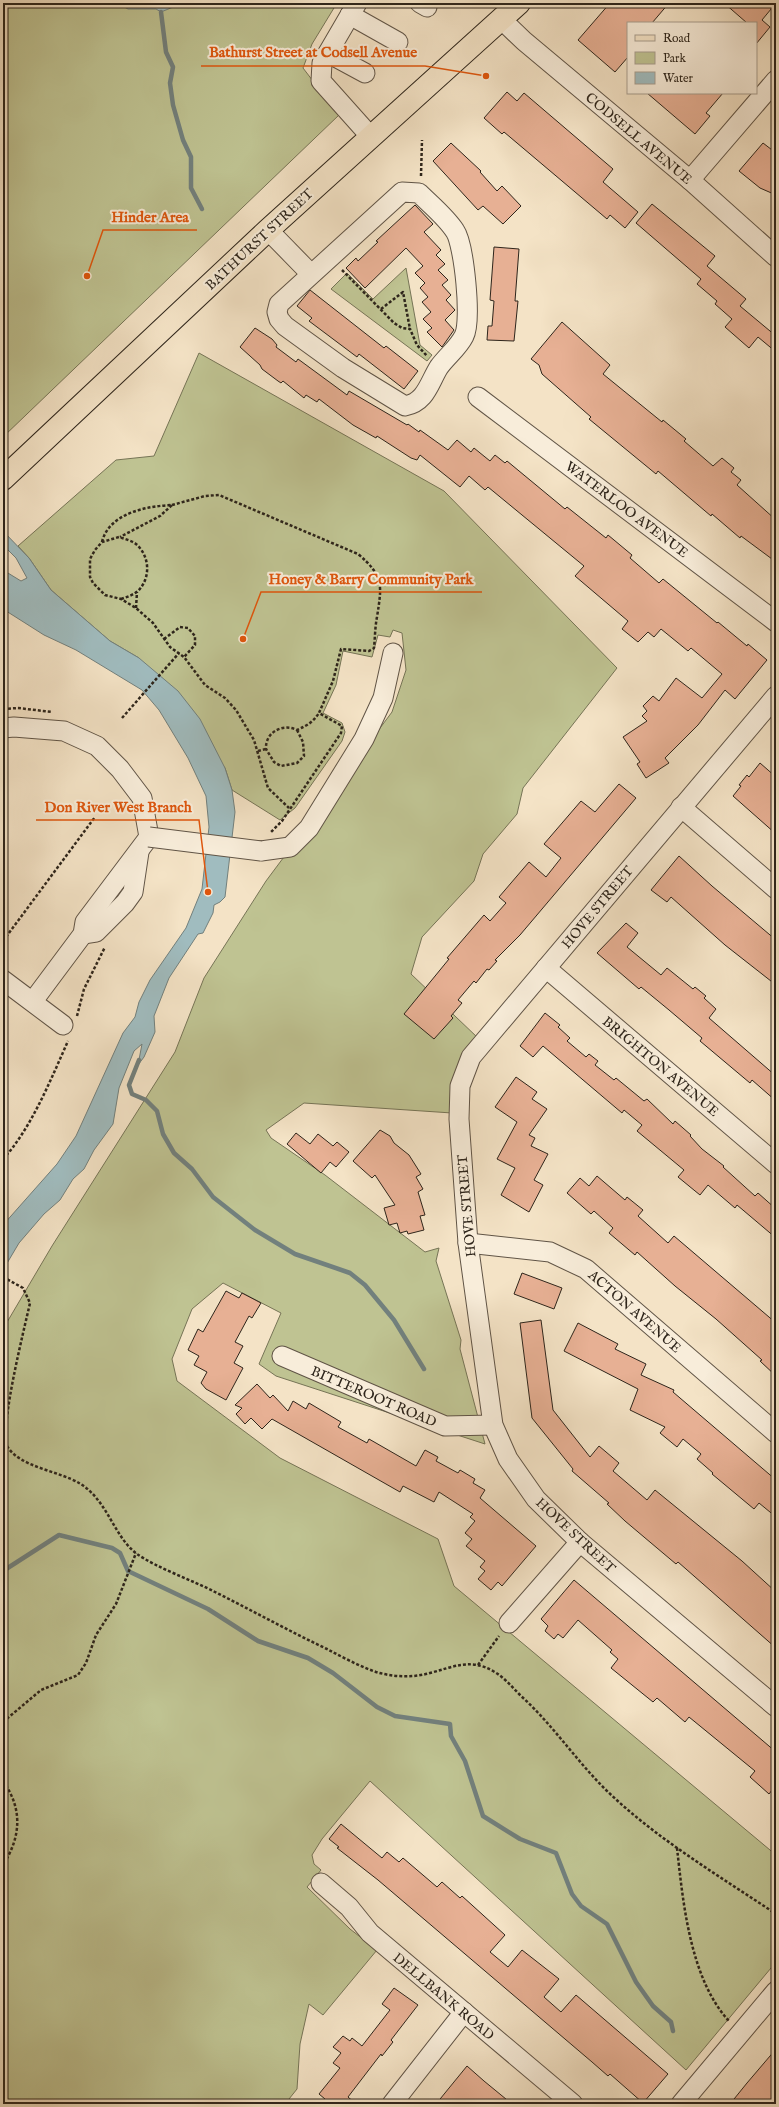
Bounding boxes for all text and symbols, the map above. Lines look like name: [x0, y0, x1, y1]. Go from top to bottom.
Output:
legend: [627, 22, 757, 94]
text: Road: [663, 31, 691, 46]
callout: Bathurst Street at Codsell Avenue: [201, 39, 425, 66]
text: Bathurst Street at Codsell Avenue: [209, 43, 417, 62]
text: Park: [663, 51, 686, 66]
text: Water: [663, 71, 694, 86]
street label: CODSELL AVENUE: [581, 89, 696, 189]
street label: BATHURST STREET: [202, 185, 318, 294]
callout: Hinder Area: [103, 203, 197, 230]
text: Hinder Area: [111, 208, 189, 227]
street label: WATERLOO AVENUE: [561, 458, 692, 562]
callout: Honey & Barry Community Park: [261, 565, 482, 592]
text: Honey & Barry Community Park: [269, 570, 474, 589]
callout: Don River West Branch: [36, 793, 199, 820]
text: Don River West Branch: [44, 798, 193, 817]
street label: HOVE STREET: [558, 862, 638, 953]
street label: BRIGHTON AVENUE: [598, 1013, 723, 1121]
street label: HOVE STREET: [453, 1153, 480, 1258]
street label: ACTON AVENUE: [583, 1266, 685, 1357]
street label: BITTEROOT ROAD: [308, 1362, 439, 1432]
street label: HOVE STREET: [532, 1494, 620, 1578]
street label: DELLBANK ROAD: [389, 1949, 498, 2044]

